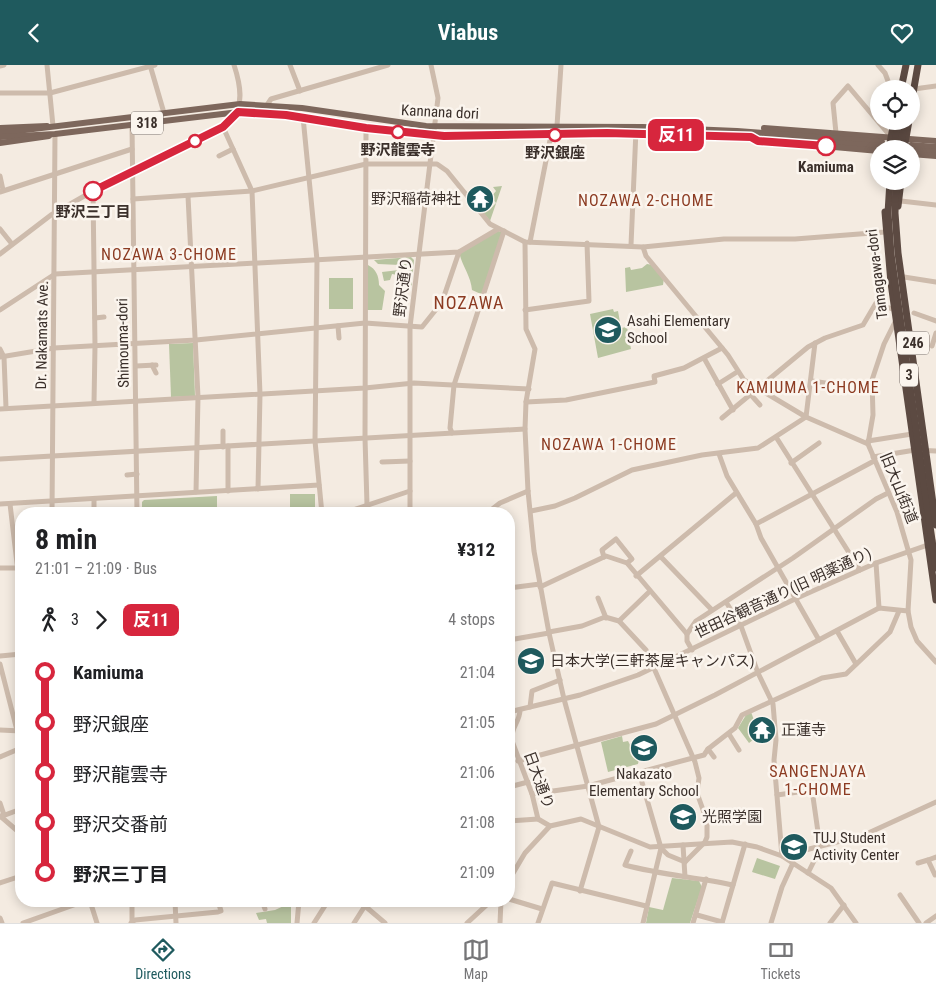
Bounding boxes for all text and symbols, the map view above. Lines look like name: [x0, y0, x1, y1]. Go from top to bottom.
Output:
icon: back: [20, 19, 48, 47]
icon: heart: [888, 19, 916, 47]
text: Viabus: [438, 20, 498, 45]
map controls: [870, 80, 920, 190]
button: locate: [870, 80, 920, 130]
street label: Kannana dori: [401, 101, 479, 123]
road number: 318: [131, 111, 163, 135]
line badge: 反11: [647, 119, 705, 151]
text: 反11: [658, 124, 694, 145]
marker: 野沢龍雲寺: [391, 125, 405, 139]
marker: 野沢銀座: [548, 128, 562, 142]
unlabelled marker: [188, 134, 202, 148]
marker: Kamiuma: [816, 136, 836, 156]
button: layers: [870, 140, 920, 190]
place label: 野沢龍雲寺: [360, 141, 436, 159]
place label: 野沢銀座: [525, 144, 585, 162]
place label: Kamiuma: [798, 158, 854, 176]
marker: 野沢三丁目: [83, 181, 103, 201]
temple icon: 野沢稲荷神社: [465, 184, 495, 214]
place label: 野沢稲荷神社: [371, 190, 461, 208]
district label: NOZAWA 2-CHOME: [578, 191, 714, 210]
place label: 野沢三丁目: [55, 203, 131, 221]
street label: Tamagawa-dori: [863, 228, 891, 320]
district label: NOZAWA 3-CHOME: [101, 245, 237, 264]
street label: 野沢通り: [390, 256, 416, 318]
street label: Dr. Nakamats Ave.: [32, 280, 52, 390]
district label: NOZAWA: [434, 292, 504, 313]
street label: Shimouma-dori: [113, 298, 133, 388]
place label: Asahi Elementary School: [627, 312, 730, 347]
school or university icon: Asahi Elementary School: [593, 315, 623, 345]
road number: 246: [897, 331, 929, 355]
road number: 3: [900, 363, 918, 387]
district label: KAMIUMA 1-CHOME: [736, 378, 880, 397]
district label: NOZAWA 1-CHOME: [541, 435, 677, 454]
street label: 旧大山街道: [877, 450, 921, 526]
text: 8 min: [35, 523, 97, 556]
text: ¥312: [457, 538, 495, 561]
street label: 世田谷観音通り(旧 明薬通り): [692, 544, 874, 642]
text: 21:01 – 21:09 · Bus: [35, 559, 157, 578]
icon: walk: [35, 606, 63, 634]
icon: forward: [87, 606, 115, 634]
text: 反11: [133, 609, 169, 630]
text: 3: [71, 610, 79, 629]
text: 4 stops: [448, 610, 495, 629]
school or university icon: 日本大学(三軒茶屋キャンパス): [516, 646, 546, 676]
place label: 日本大学(三軒茶屋キャンパス): [550, 652, 755, 670]
text: Kamiuma: [73, 661, 144, 684]
text: 21:04: [460, 663, 495, 682]
text: 野沢銀座: [73, 713, 149, 736]
text: 21:05: [460, 713, 495, 732]
temple icon: 正蓮寺: [747, 715, 777, 745]
place label: 正蓮寺: [781, 721, 826, 739]
school or university icon: Nakazato Elementary School: [629, 733, 659, 763]
street label: 日大通り: [520, 749, 558, 811]
district label: SANGENJAYA 1-CHOME: [769, 762, 867, 799]
text: 野沢龍雲寺: [73, 763, 168, 786]
text: 21:06: [460, 763, 495, 782]
place label: Nakazato Elementary School: [589, 765, 699, 800]
school or university icon: 光照学園: [668, 802, 698, 832]
place label: 光照学園: [702, 808, 762, 826]
text: 野沢交番前: [73, 813, 168, 836]
text: 21:08: [460, 813, 495, 832]
place label: TUJ Student Activity Center: [813, 829, 900, 864]
school or university icon: TUJ Student Activity Center: [779, 832, 809, 862]
text: 野沢三丁目: [73, 863, 168, 886]
text: 21:09: [460, 863, 495, 882]
tab: Directions: [135, 936, 191, 982]
tab: Map: [462, 936, 490, 982]
tab: Tickets: [760, 936, 801, 982]

